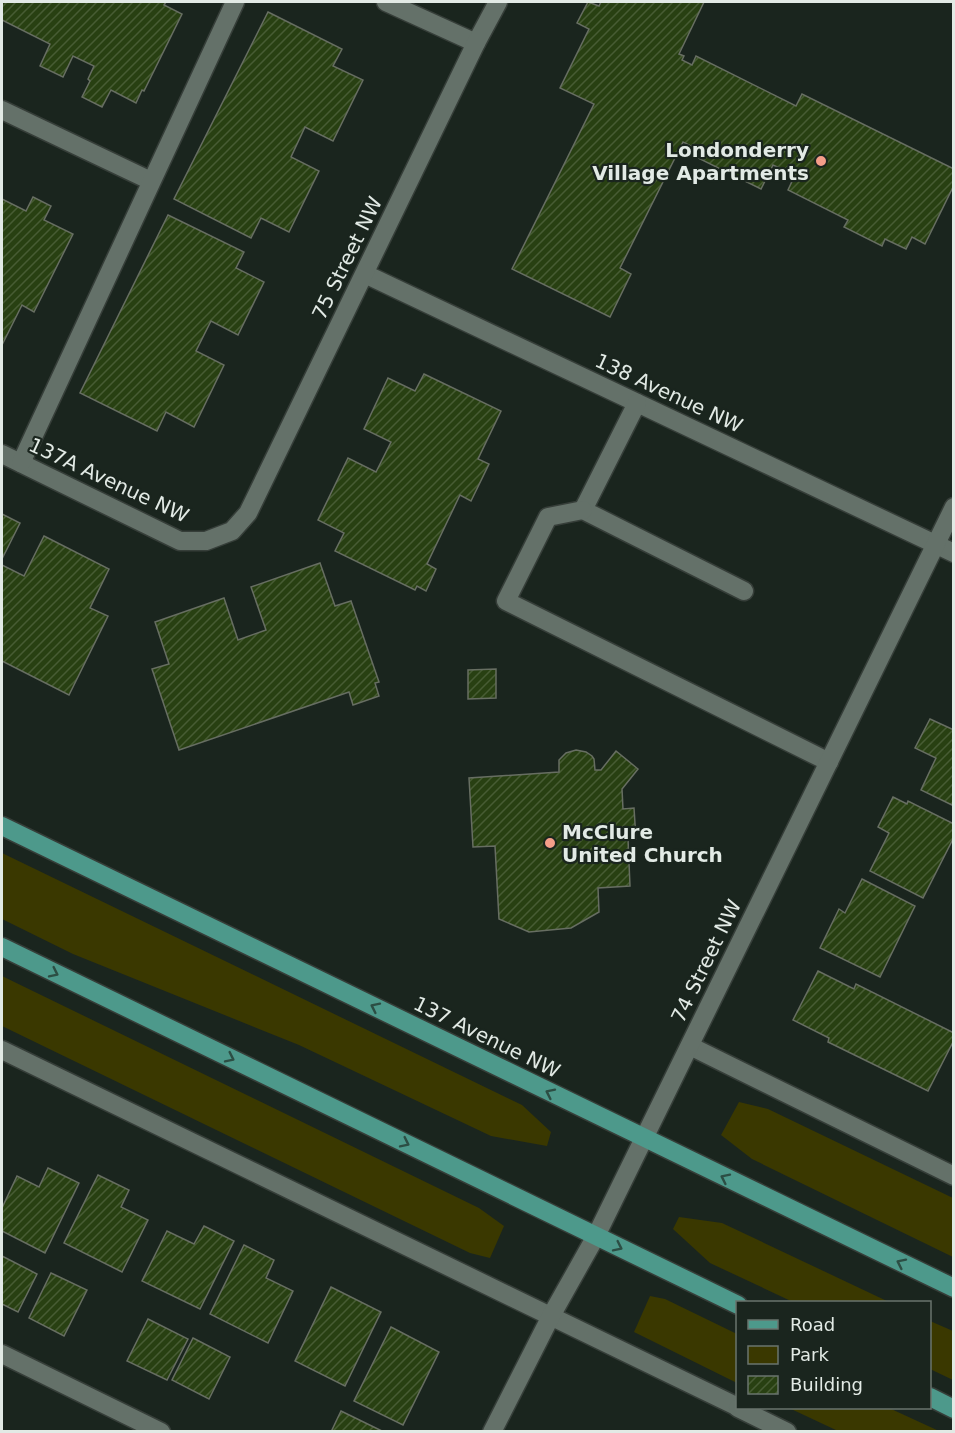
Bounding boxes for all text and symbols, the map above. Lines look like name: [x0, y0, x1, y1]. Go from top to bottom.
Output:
place label: Londonderry Village Apartments: [592, 138, 809, 185]
marker: Londonderry Village Apartments: [814, 154, 828, 168]
street label: 75 Street NW: [307, 192, 387, 323]
street label: 138 Avenue NW: [591, 348, 747, 438]
street label: 137A Avenue NW: [25, 432, 193, 528]
place label: McClure United Church: [562, 820, 723, 867]
marker: McClure United Church: [543, 836, 557, 850]
street label: 74 Street NW: [666, 895, 746, 1026]
one-way arrow: [48, 965, 59, 977]
street label: 137 Avenue NW: [410, 991, 564, 1083]
one-way arrow: [370, 1003, 381, 1015]
one-way arrow: [223, 1051, 234, 1062]
one-way arrow: [545, 1088, 556, 1100]
one-way arrow: [399, 1136, 409, 1147]
one-way arrow: [721, 1174, 732, 1185]
one-way arrow: [612, 1239, 623, 1251]
one-way arrow: [896, 1259, 907, 1270]
legend: [736, 1301, 931, 1409]
text: Road: [790, 1314, 835, 1335]
text: Park: [790, 1344, 829, 1365]
text: Building: [790, 1374, 863, 1395]

